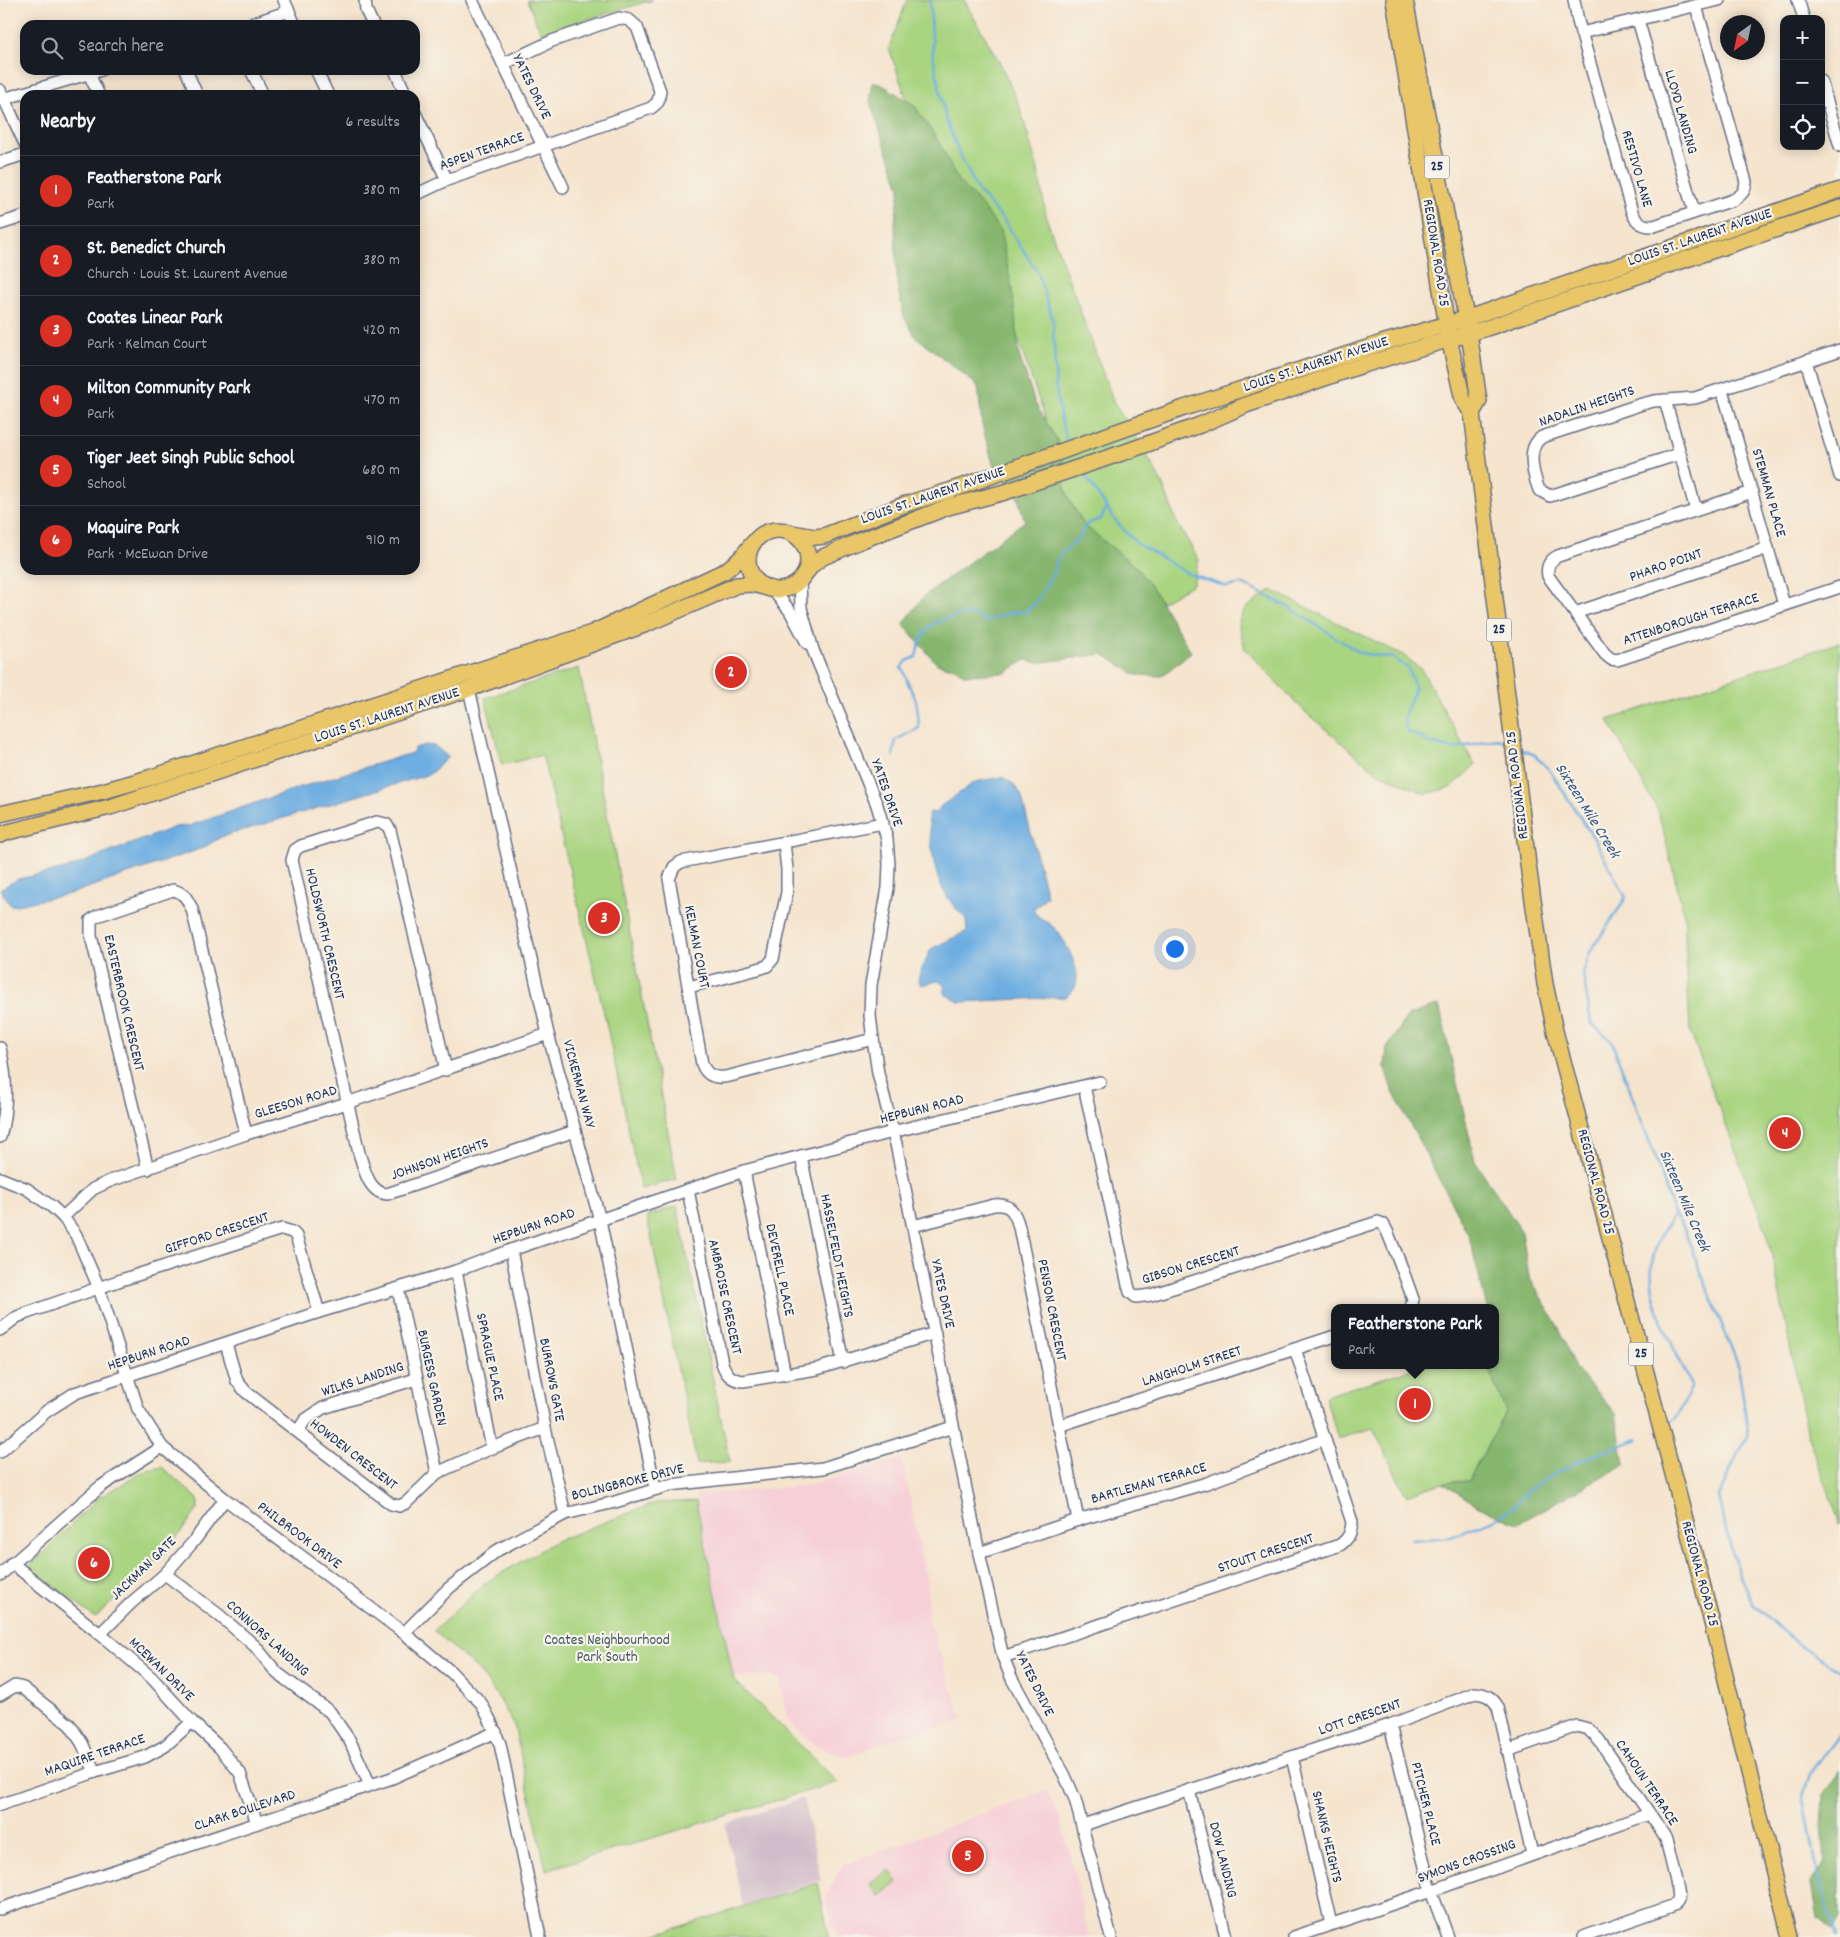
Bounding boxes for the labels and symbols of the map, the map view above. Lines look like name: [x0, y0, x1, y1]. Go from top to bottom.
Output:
north arrow: [1720, 15, 1765, 60]
street label: YATES DRIVE: [506, 51, 556, 124]
street label: LLOYD LANDING: [1657, 67, 1703, 157]
street label: ASPEN TERRACE: [436, 126, 528, 178]
street label: RESTIVO LANE: [1615, 128, 1658, 210]
road number: 25: [1424, 156, 1450, 178]
street label: REGIONAL ROAD 25: [1416, 197, 1454, 309]
street label: LOUIS ST. LAURENT AVENUE: [1625, 203, 1775, 273]
street label: LOUIS ST. LAURENT AVENUE: [1241, 331, 1392, 399]
street label: NADALIN HEIGHTS: [1536, 380, 1638, 434]
street label: STEMMAN PLACE: [1745, 446, 1791, 540]
street label: LOUIS ST. LAURENT AVENUE: [858, 461, 1008, 531]
street label: PHARO POINT: [1627, 543, 1705, 589]
street label: ATTENBOROUGH TERRACE: [1620, 588, 1762, 652]
road number: 25: [1486, 618, 1512, 642]
pin: 2: [715, 653, 747, 691]
street label: LOUIS ST. LAURENT AVENUE: [312, 682, 463, 750]
street label: REGIONAL ROAD 25: [1500, 730, 1536, 840]
street label: YATES DRIVE: [864, 756, 908, 830]
water label: Sixteen Mile Creek: [1549, 759, 1626, 864]
street label: HOLDSWORTH CRESCENT: [298, 866, 350, 1002]
pin: 3: [588, 899, 620, 937]
street label: KELMAN COURT: [677, 904, 715, 990]
street label: EASTERBROOK CRESCENT: [97, 933, 149, 1073]
your location: [1162, 936, 1188, 962]
street label: VICKERMAN WAY: [556, 1037, 600, 1131]
street label: GLEESON ROAD: [252, 1080, 340, 1126]
street label: HEPBURN ROAD: [878, 1089, 966, 1131]
pin: 4: [1769, 1114, 1801, 1152]
street label: REGIONAL ROAD 25: [1570, 1127, 1620, 1237]
street label: JOHNSON HEIGHTS: [388, 1133, 492, 1187]
water label: Sixteen Mile Creek: [1652, 1147, 1716, 1257]
street label: HASSELFELDT HEIGHTS: [813, 1192, 859, 1320]
street label: HEPBURN ROAD: [490, 1203, 578, 1251]
street label: GIFFORD CRESCENT: [162, 1207, 272, 1261]
street label: DEVERELL PLACE: [758, 1222, 800, 1318]
street label: AMBROISE CRESCENT: [701, 1237, 747, 1357]
street label: GIBSON CRESCENT: [1139, 1241, 1243, 1291]
street label: YATES DRIVE: [924, 1257, 960, 1331]
street label: PENSON CRESCENT: [1030, 1257, 1072, 1363]
street label: SPRAGUE PLACE: [469, 1311, 509, 1403]
street label: BURGESS GARDEN: [410, 1328, 452, 1428]
street label: HEPBURN ROAD: [105, 1330, 193, 1378]
street label: BURROWS GATE: [532, 1336, 570, 1424]
street label: LANGHOLM STREET: [1139, 1341, 1245, 1393]
road number: 25: [1628, 1342, 1654, 1366]
street label: WILKS LANDING: [319, 1356, 407, 1404]
pin: 1: [1399, 1385, 1431, 1423]
street label: HOWDEN CRESCENT: [304, 1414, 402, 1496]
street label: BARTLEMAN TERRACE: [1089, 1457, 1210, 1511]
street label: BOLINGBROKE DRIVE: [569, 1458, 687, 1508]
street label: PHILBROOK DRIVE: [252, 1497, 346, 1575]
street label: REGIONAL ROAD 25: [1674, 1519, 1724, 1629]
street label: STOUTT CRESCENT: [1215, 1528, 1317, 1580]
street label: JACKMAN GATE: [106, 1532, 182, 1606]
pin: 6: [78, 1544, 110, 1582]
street label: CONNORS LANDING: [220, 1595, 314, 1683]
park label: Coates Neighbourhood Park South: [544, 1630, 670, 1669]
street label: MCEWAN DRIVE: [123, 1633, 199, 1707]
street label: YATES DRIVE: [1009, 1648, 1059, 1721]
street label: LOTT CRESCENT: [1316, 1694, 1404, 1742]
street label: MAQUIRE TERRACE: [42, 1728, 148, 1783]
street label: CAHOUN TERRACE: [1609, 1735, 1683, 1831]
street label: PITCHER PLACE: [1404, 1760, 1446, 1848]
street label: CLARK BOULEVARD: [191, 1784, 299, 1838]
street label: SHANKS HEIGHTS: [1305, 1789, 1347, 1885]
street label: DOW LANDING: [1202, 1820, 1242, 1900]
street label: SYMONS CROSSING: [1415, 1834, 1519, 1890]
pin: 5: [952, 1837, 984, 1875]

